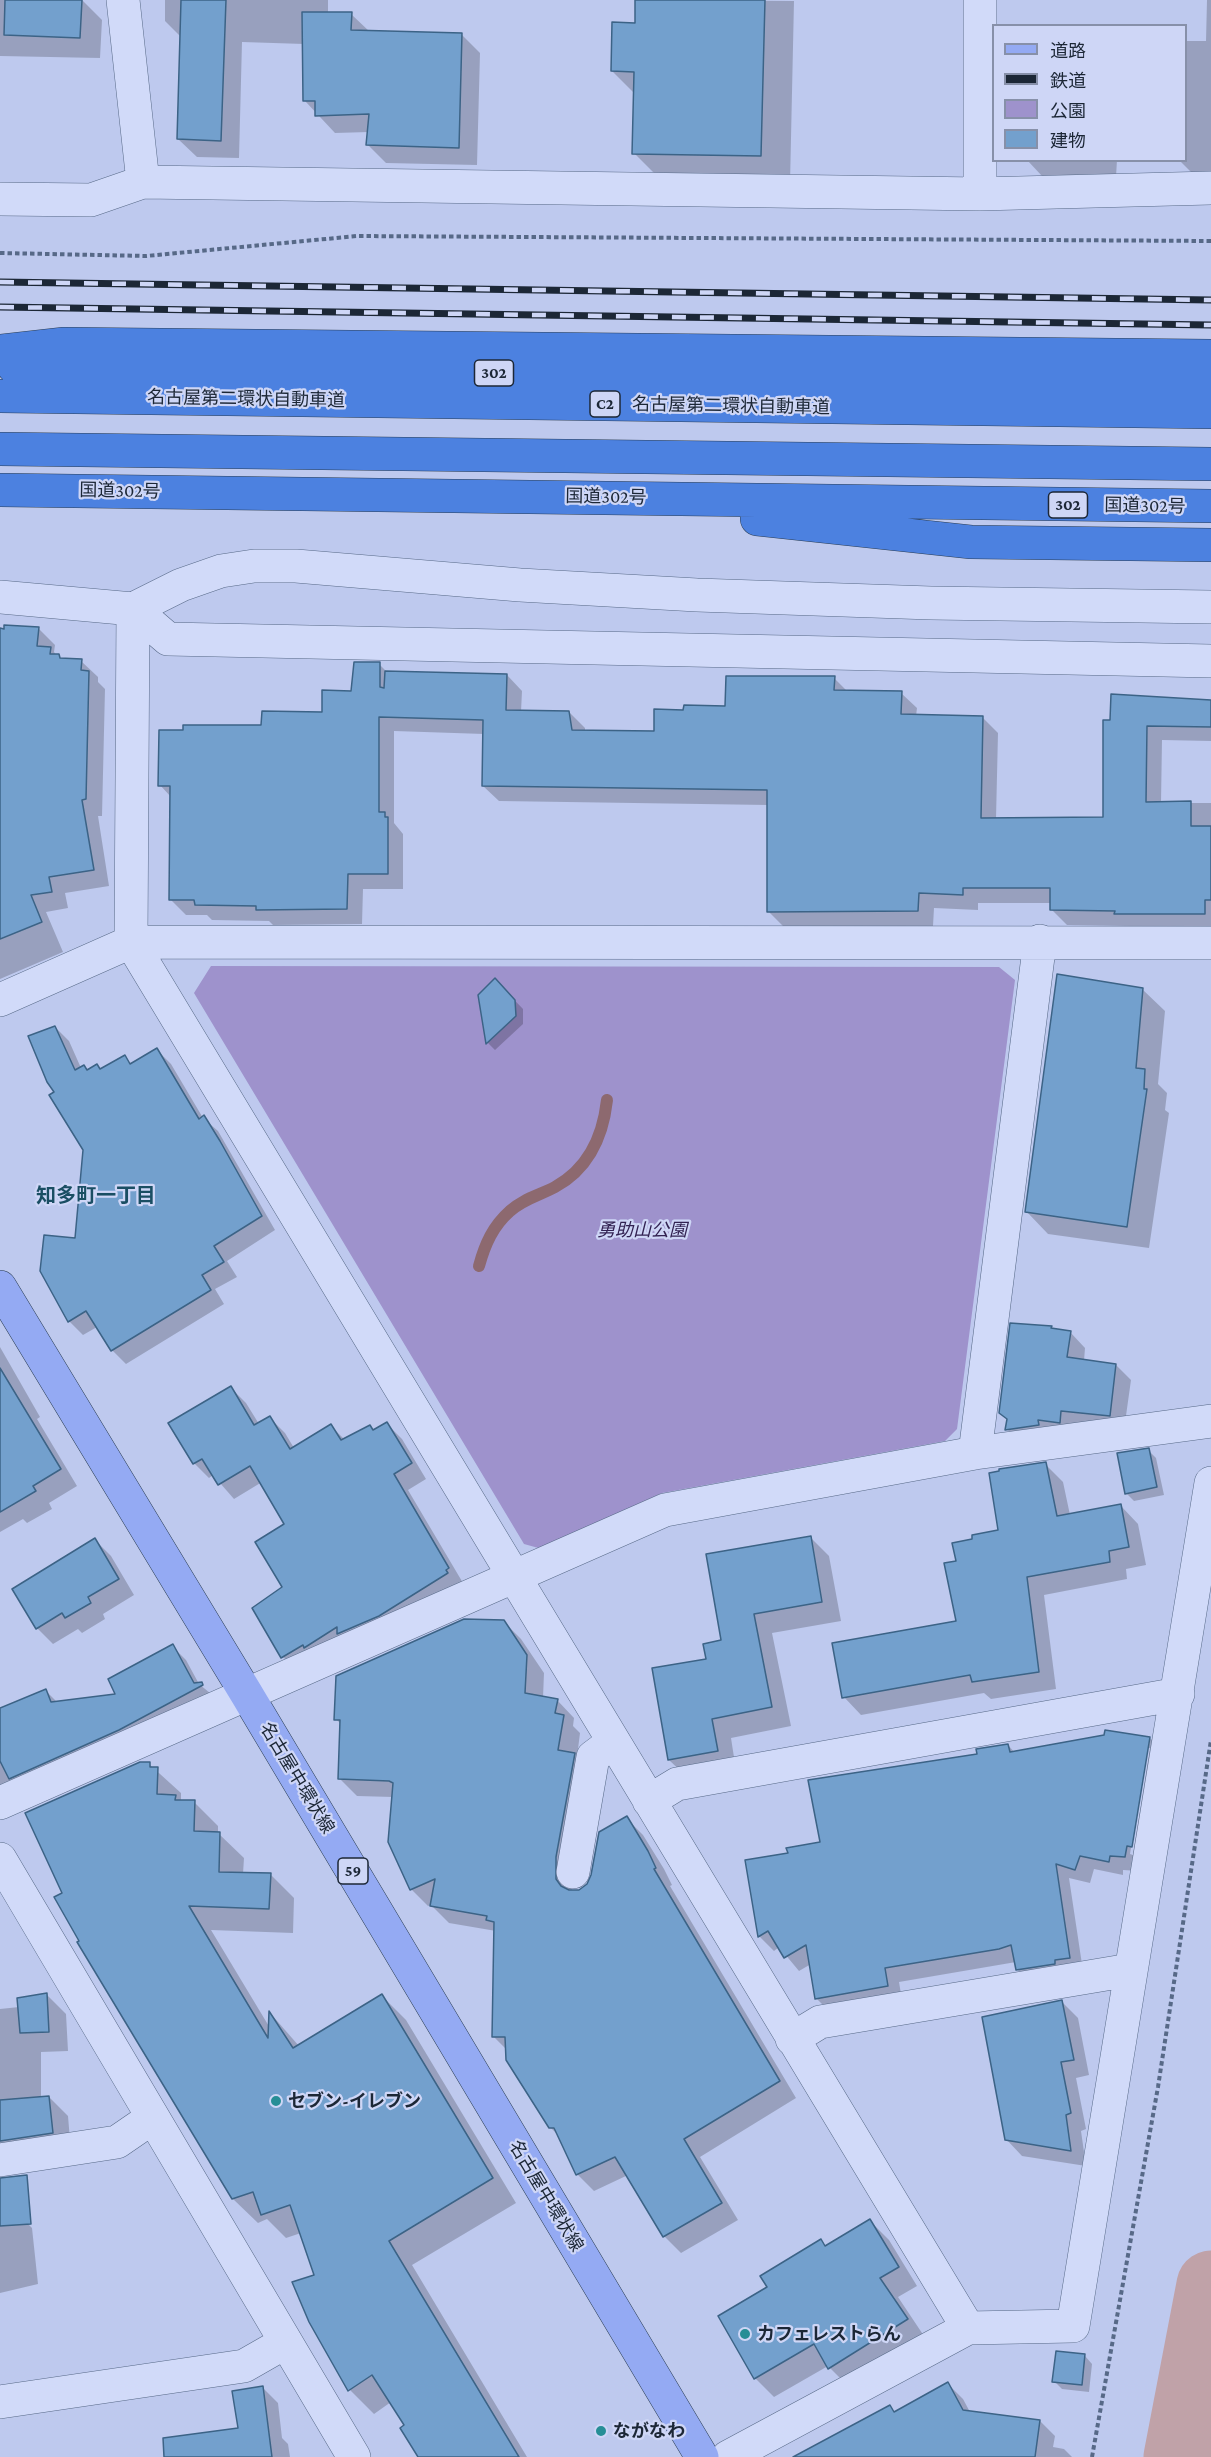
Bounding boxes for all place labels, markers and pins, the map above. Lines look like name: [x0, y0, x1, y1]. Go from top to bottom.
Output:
place label: セブン-イレブン: [288, 2090, 421, 2112]
marker: セブン-イレブン: [269, 2094, 283, 2108]
place label: カフェレストらん: [757, 2323, 901, 2345]
marker: カフェレストらん: [738, 2327, 752, 2341]
place label: ながなわ: [613, 2420, 685, 2442]
marker: ながなわ: [594, 2424, 608, 2438]

